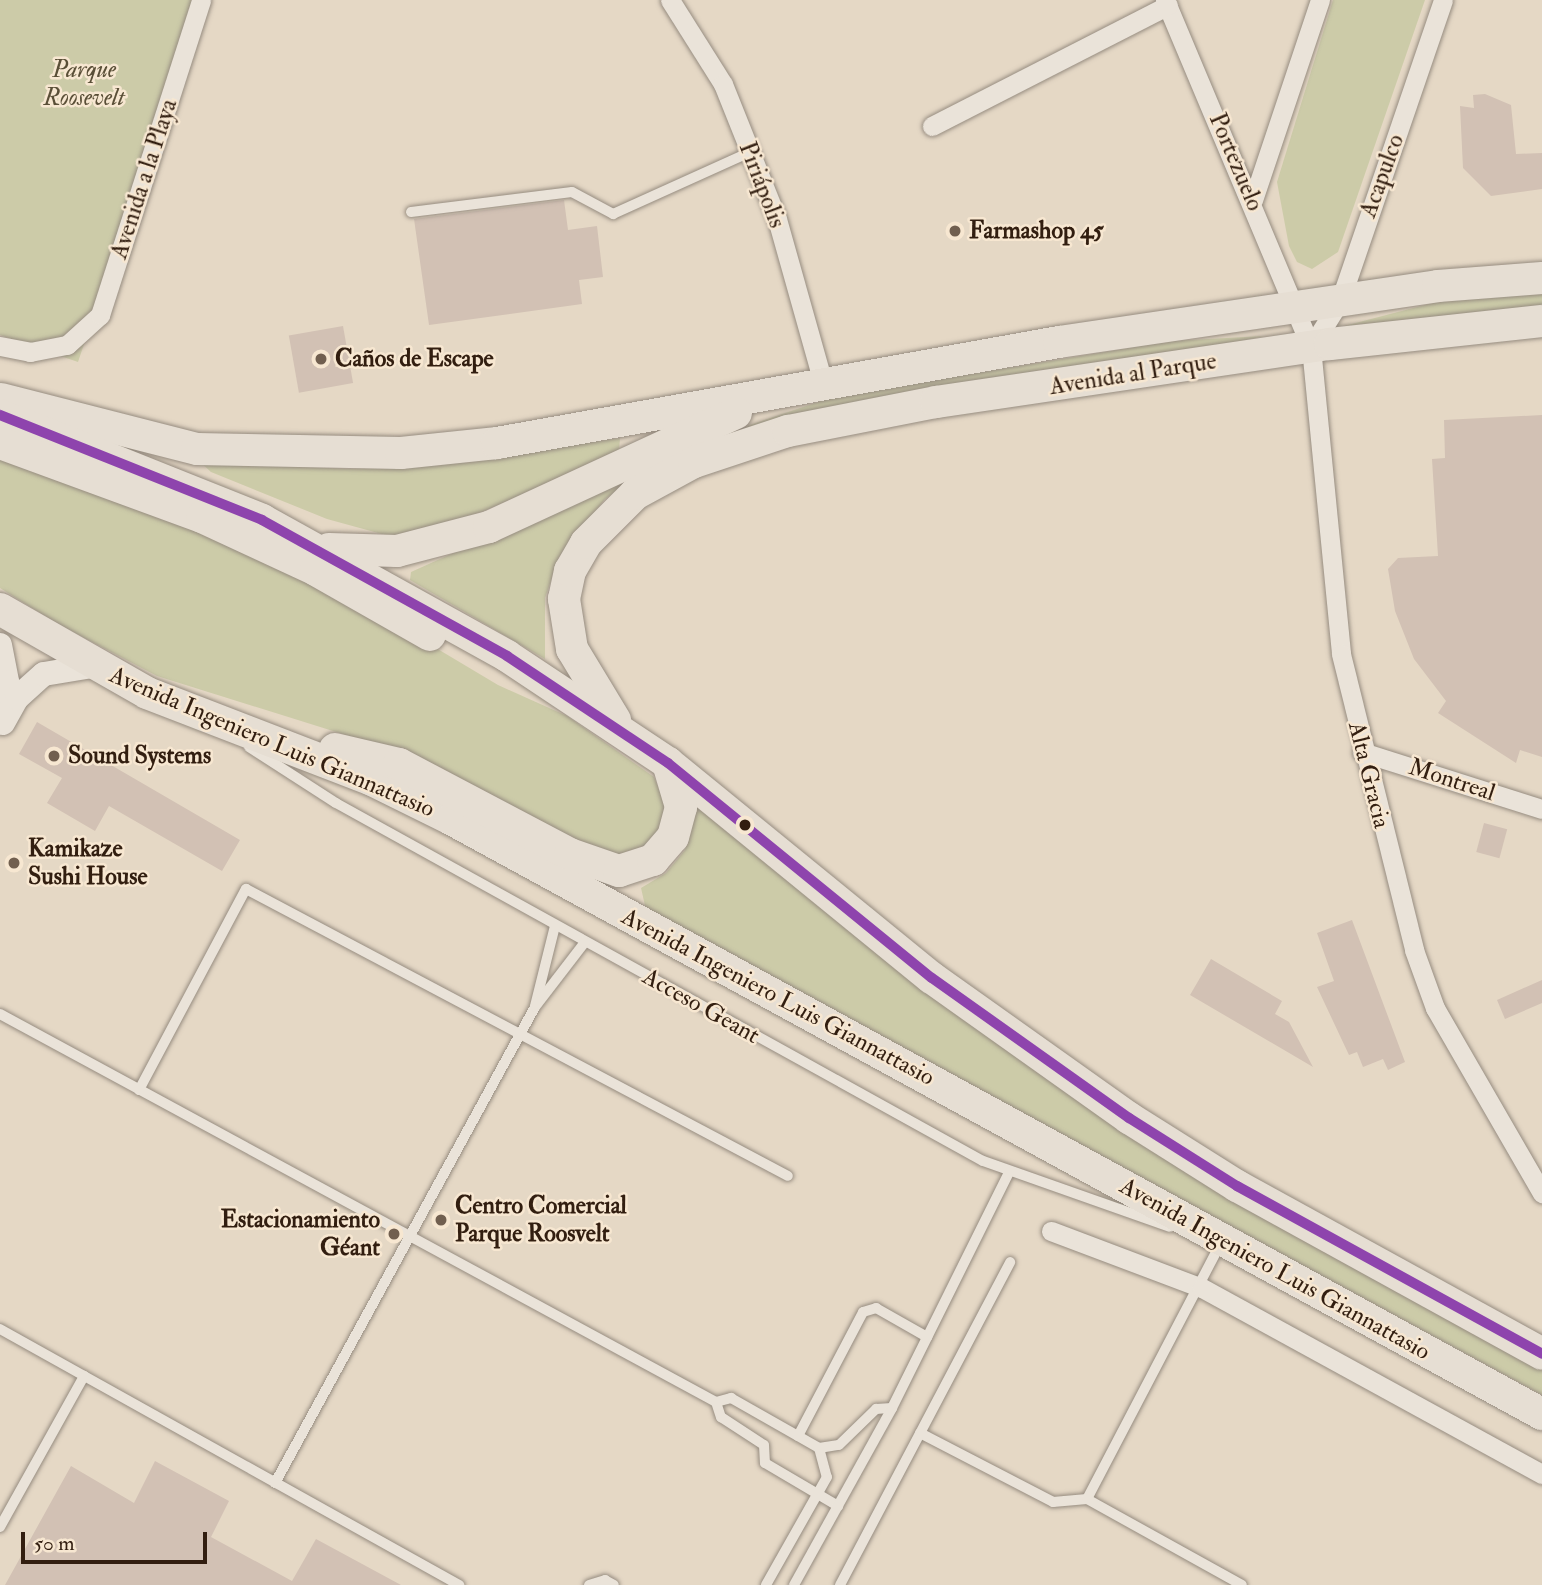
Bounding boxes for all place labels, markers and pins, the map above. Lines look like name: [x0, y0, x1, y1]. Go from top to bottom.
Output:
place label: Farmashop 45: [969, 217, 1104, 245]
marker: Farmashop 45: [947, 223, 963, 239]
place label: Caños de Escape: [335, 345, 494, 373]
marker: Caños de Escape: [313, 351, 329, 367]
place label: Sound Systems: [68, 742, 211, 770]
marker: Sound Systems: [46, 748, 62, 764]
unlabelled marker: [738, 818, 752, 832]
place label: Kamikaze Sushi House: [28, 835, 147, 891]
marker: Kamikaze Sushi House: [6, 855, 22, 871]
place label: Centro Comercial Parque Roosvelt: [455, 1192, 627, 1248]
place label: Estacionamiento Géant: [221, 1206, 380, 1262]
marker: Centro Comercial Parque Roosvelt: [433, 1212, 449, 1228]
marker: Estacionamiento Géant: [386, 1226, 402, 1242]

